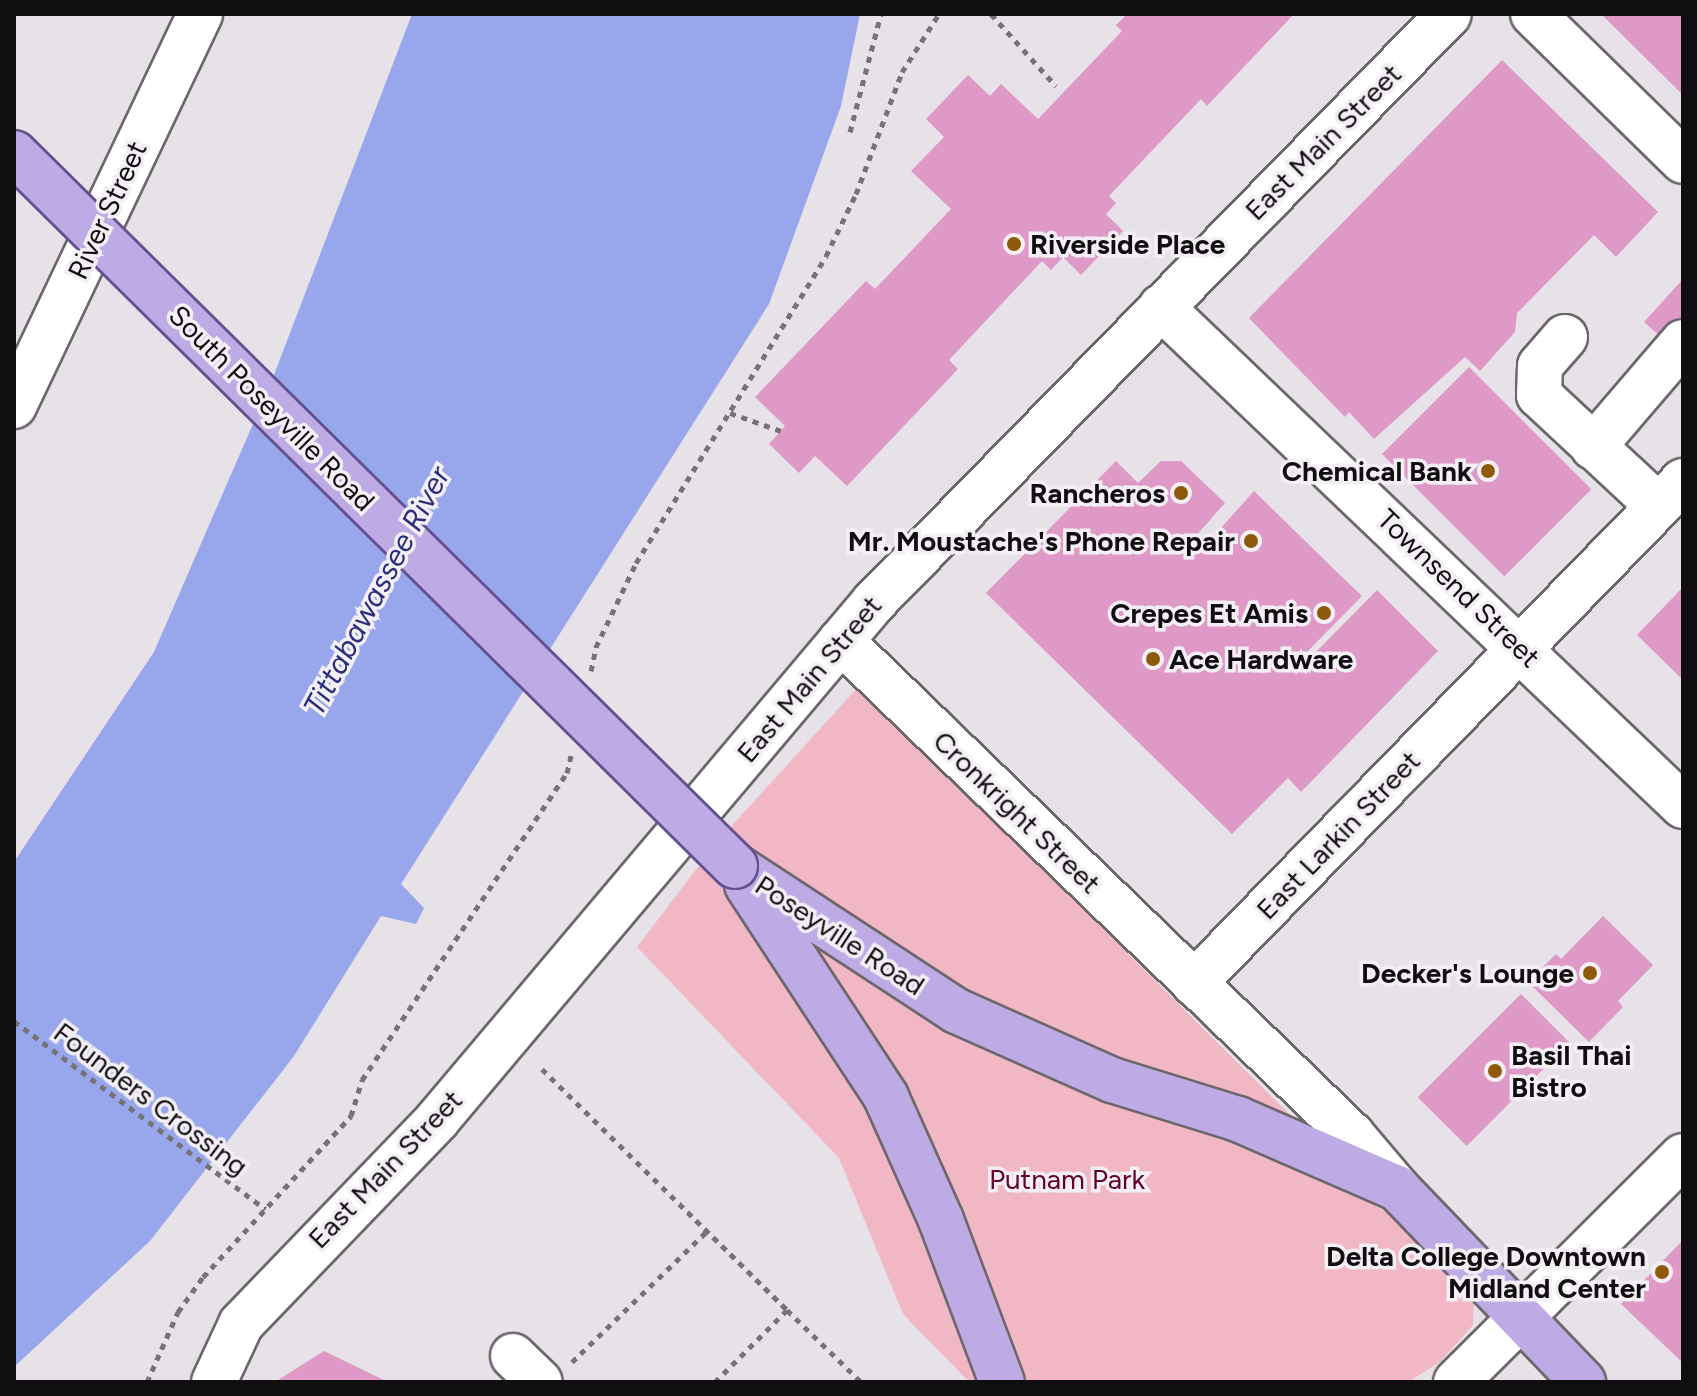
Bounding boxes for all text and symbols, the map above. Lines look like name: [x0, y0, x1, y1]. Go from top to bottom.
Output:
street label: East Main Street: [1238, 57, 1408, 227]
street label: River Street: [60, 136, 154, 284]
place label: Riverside Place: [1030, 227, 1225, 261]
marker: Riverside Place: [1005, 235, 1023, 253]
street label: South Poseyville Road: [162, 298, 382, 518]
place label: Chemical Bank: [1282, 454, 1472, 488]
water label: Tittabawassee River: [296, 460, 458, 722]
marker: Chemical Bank: [1479, 462, 1497, 480]
place label: Rancheros: [1029, 476, 1165, 510]
marker: Rancheros: [1172, 484, 1190, 502]
street label: Townsend Street: [1371, 502, 1547, 674]
place label: Mr. Moustache's Phone Repair: [848, 524, 1235, 558]
marker: Mr. Moustache's Phone Repair: [1242, 532, 1260, 550]
street label: East Main Street: [730, 589, 888, 769]
place label: Crepes Et Amis: [1110, 596, 1308, 630]
marker: Crepes Et Amis: [1315, 604, 1333, 622]
place label: Ace Hardware: [1169, 642, 1353, 676]
marker: Ace Hardware: [1144, 650, 1162, 668]
street label: Cronkright Street: [927, 724, 1107, 900]
street label: East Larkin Street: [1249, 744, 1427, 926]
street label: Poseyville Road: [749, 868, 931, 1002]
place label: Decker's Lounge: [1361, 956, 1574, 990]
marker: Decker's Lounge: [1581, 964, 1599, 982]
street label: Founders Crossing: [47, 1015, 255, 1183]
place label: Basil Thai Bistro: [1511, 1038, 1632, 1104]
marker: Basil Thai Bistro: [1486, 1062, 1504, 1080]
street label: East Main Street: [301, 1083, 469, 1255]
park label: Putnam Park: [989, 1162, 1145, 1196]
place label: Delta College Downtown Midland Center: [1326, 1239, 1646, 1305]
marker: Delta College Downtown Midland Center: [1653, 1263, 1671, 1281]

